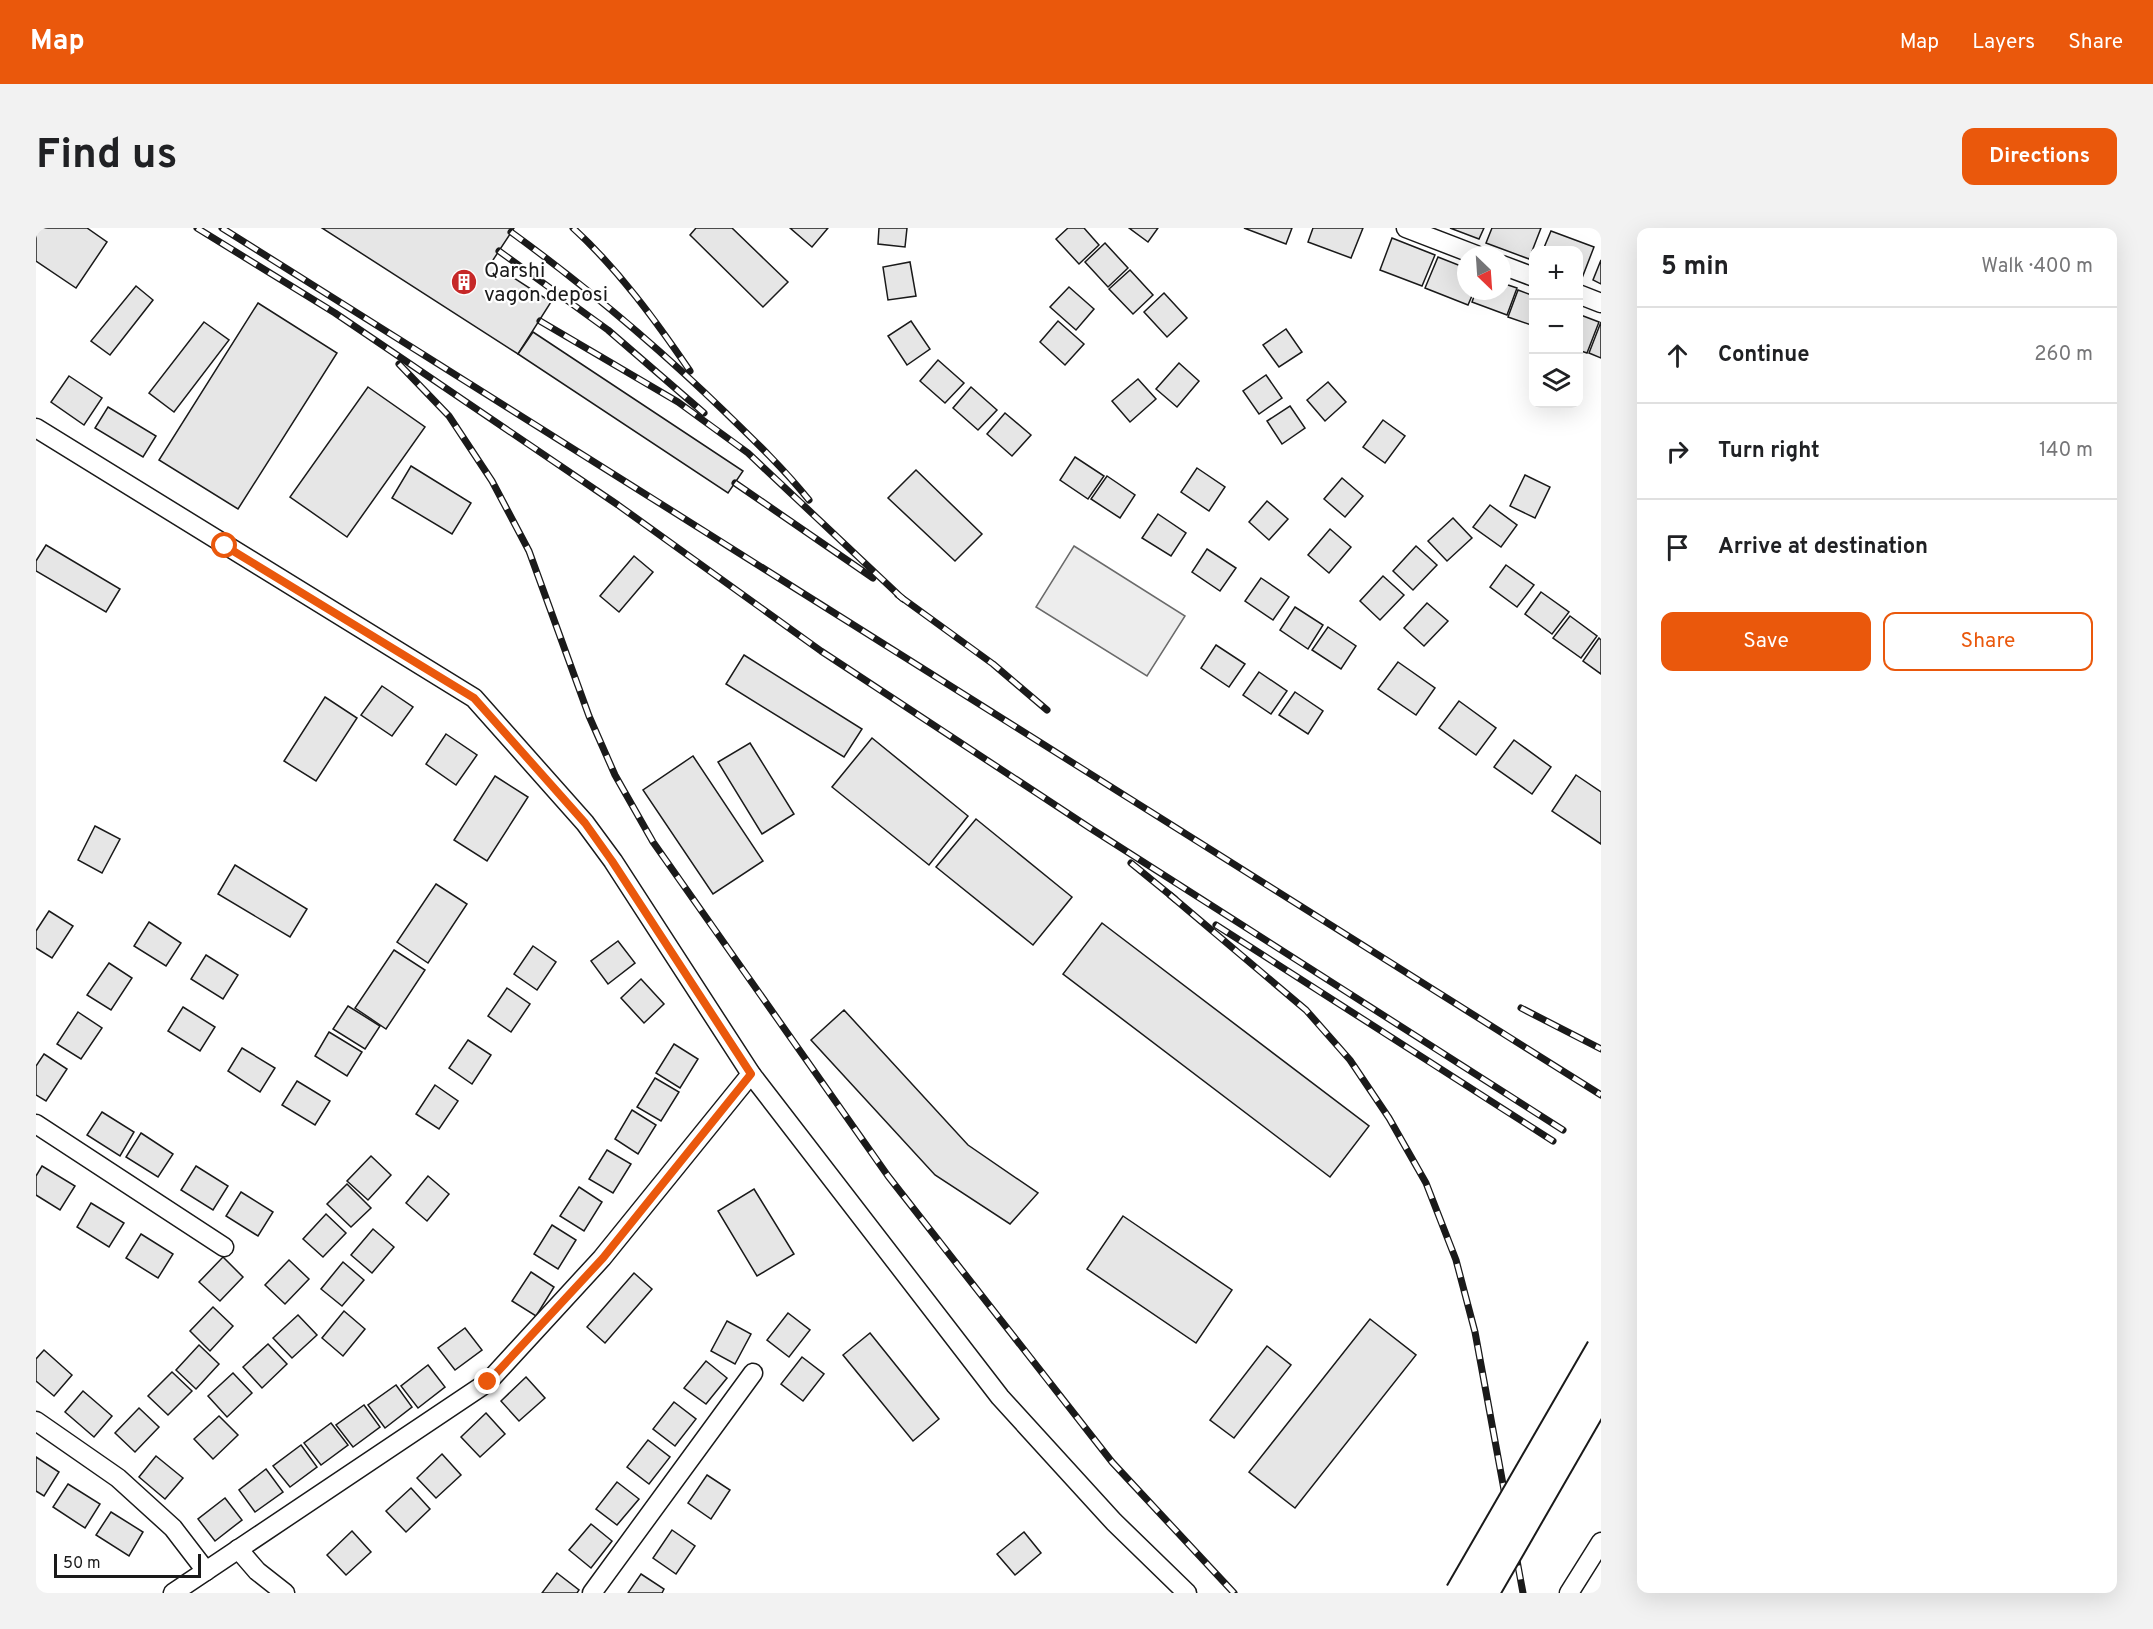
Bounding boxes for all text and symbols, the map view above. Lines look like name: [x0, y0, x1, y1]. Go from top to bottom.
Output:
text: Map: [30, 24, 85, 60]
text: Map: [1900, 29, 1939, 56]
text: Layers: [1972, 29, 2035, 56]
text: Share: [2068, 29, 2123, 56]
button: Directions: [1962, 128, 2117, 185]
text: Find us: [36, 130, 177, 183]
north arrow: [1457, 246, 1511, 300]
map controls: [1529, 246, 1583, 408]
button: +: [1529, 246, 1583, 300]
text: 5 min: [1661, 251, 1729, 284]
text: Walk · 400 m: [1981, 254, 2093, 280]
place label: Qarshi vagon deposi: [484, 258, 608, 309]
building icon: Qarshi vagon deposi: [449, 267, 479, 297]
button: −: [1529, 300, 1583, 354]
icon: ahead: [1661, 339, 1694, 372]
text: Continue: [1718, 342, 1809, 369]
text: 260 m: [2034, 342, 2093, 368]
button: layers: [1529, 354, 1583, 408]
icon: right: [1661, 435, 1694, 468]
text: Turn right: [1718, 438, 1820, 465]
text: 140 m: [2039, 438, 2093, 464]
icon: arrive: [1661, 531, 1694, 564]
route start: [211, 532, 237, 558]
text: Arrive at destination: [1718, 534, 1928, 561]
button: Save: [1661, 612, 1871, 671]
button: Share: [1883, 612, 2093, 671]
route end: [474, 1368, 500, 1394]
scale bar: [54, 1551, 201, 1578]
text: 50 m: [63, 1554, 101, 1574]

